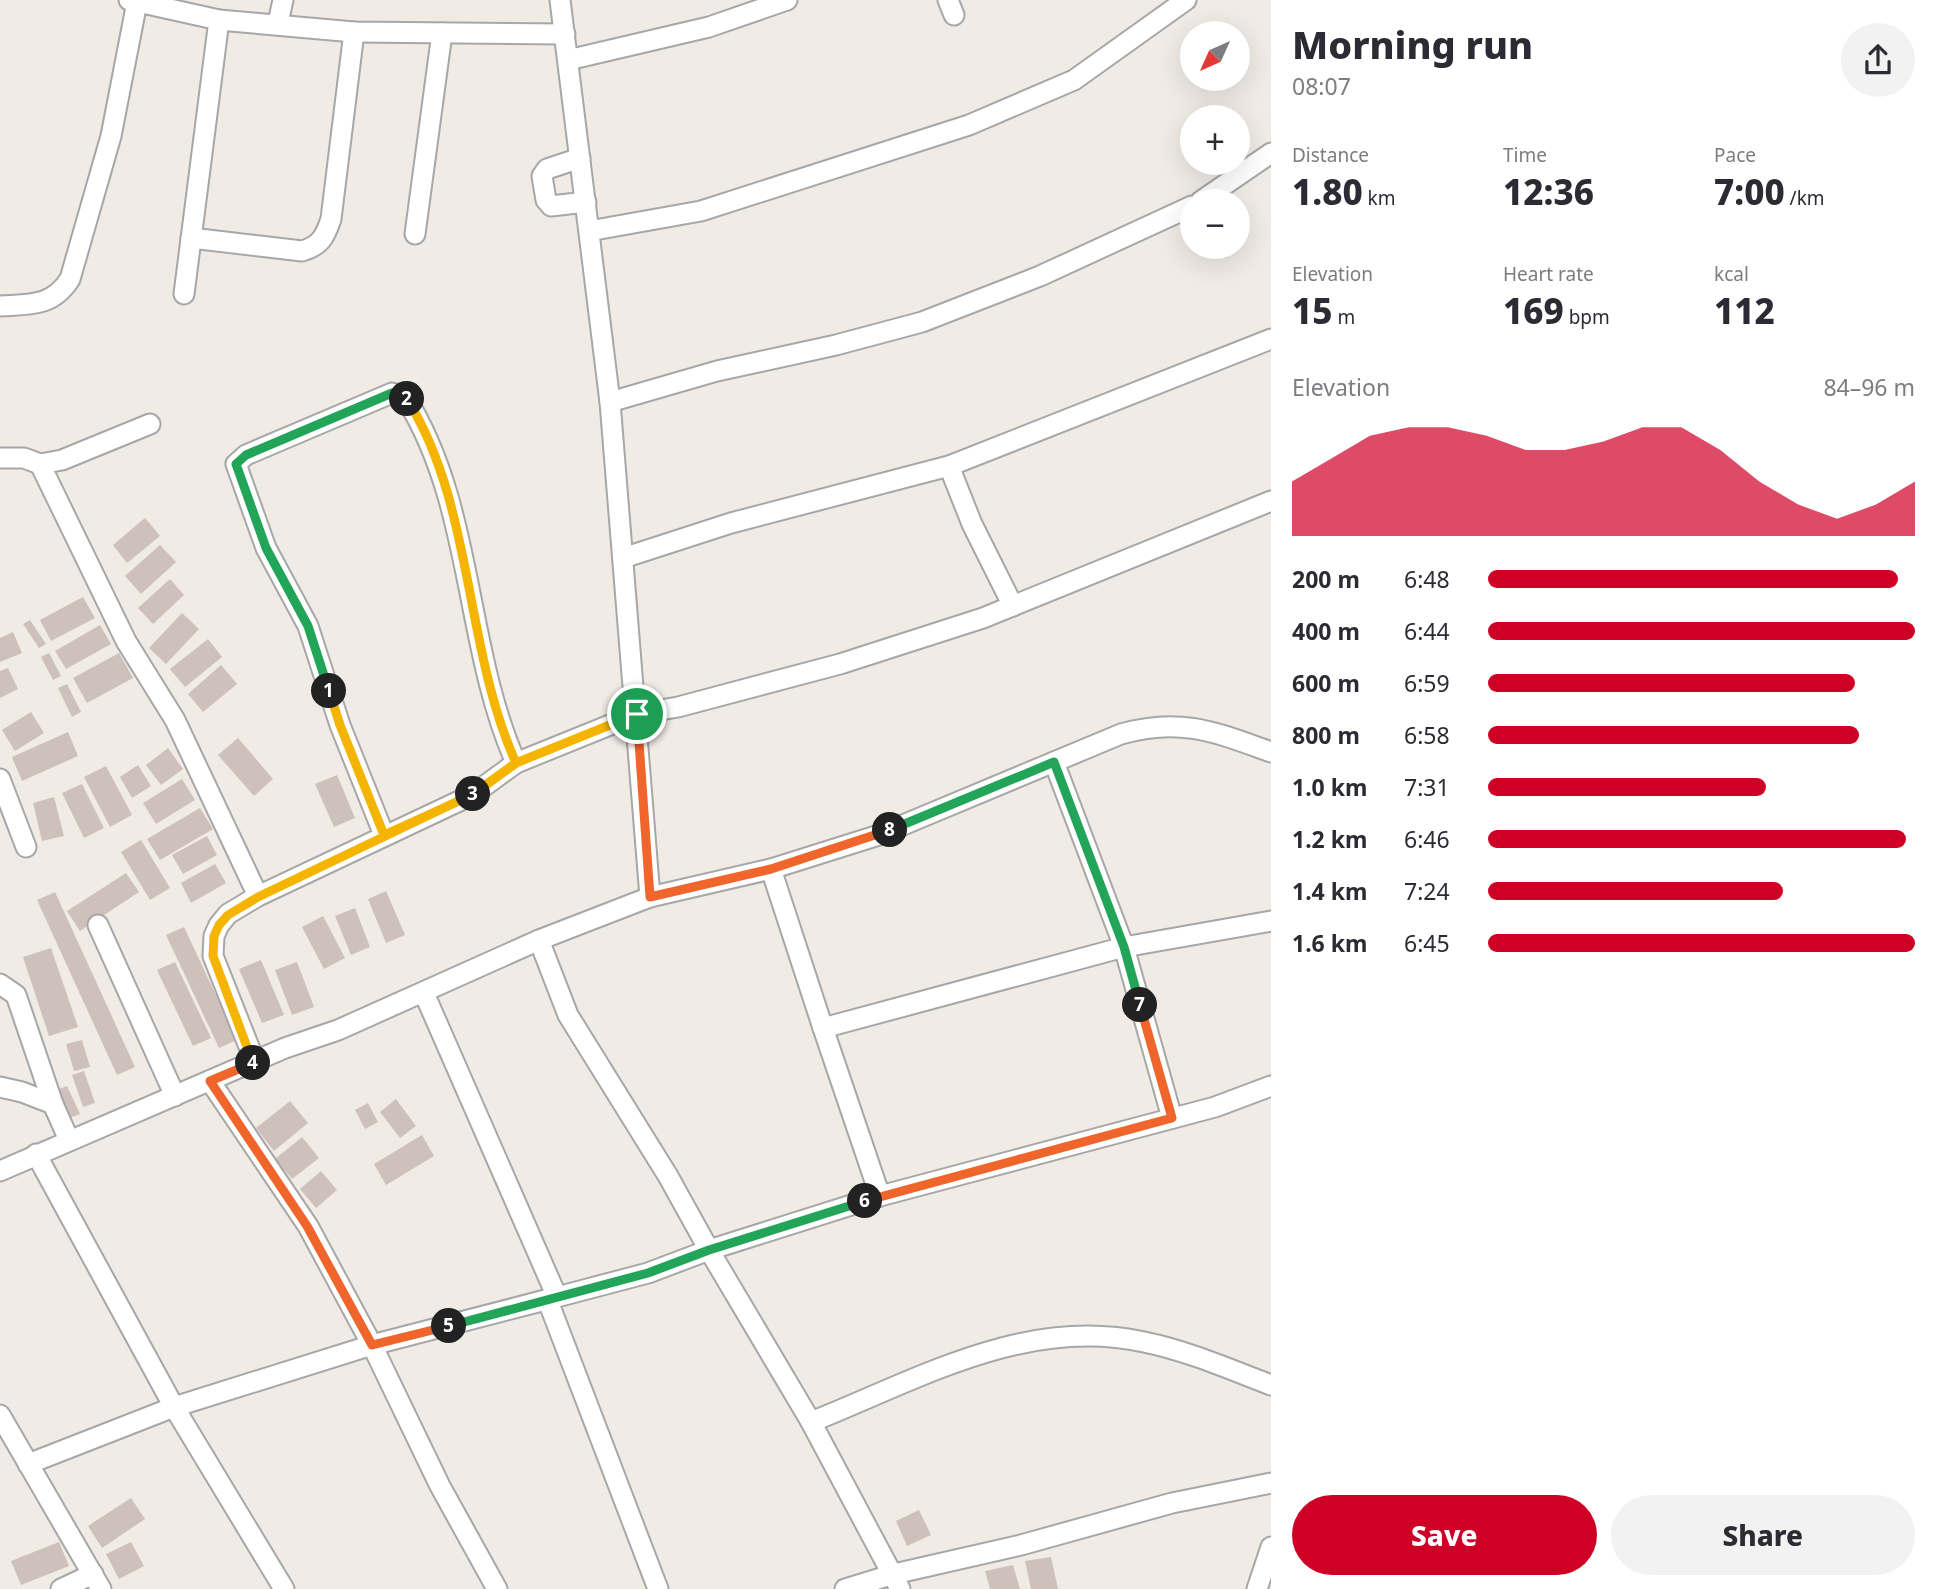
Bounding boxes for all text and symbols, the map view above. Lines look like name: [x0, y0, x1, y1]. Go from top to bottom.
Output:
text: Morning run: [1292, 18, 1533, 70]
north arrow: [1180, 21, 1250, 91]
map controls: [1180, 21, 1250, 259]
button: share: [1841, 23, 1915, 97]
text: 08:07: [1292, 70, 1351, 102]
button: +: [1180, 105, 1250, 175]
text: Distance: [1292, 142, 1369, 168]
text: Time: [1503, 142, 1547, 168]
text: Pace: [1714, 142, 1756, 168]
text: 1.80: [1292, 168, 1363, 215]
text: 12:36: [1503, 168, 1594, 215]
text: 7:00: [1714, 168, 1785, 215]
text: km: [1363, 185, 1396, 211]
text: /km: [1785, 185, 1825, 211]
button: −: [1180, 189, 1250, 259]
text: Elevation: [1292, 261, 1373, 287]
text: Heart rate: [1503, 261, 1594, 287]
text: kcal: [1714, 261, 1749, 287]
text: 15: [1292, 287, 1332, 334]
text: 169: [1503, 287, 1564, 334]
text: 112: [1714, 287, 1775, 334]
text: m: [1332, 304, 1355, 330]
text: bpm: [1564, 304, 1610, 330]
text: Elevation: [1292, 371, 1390, 403]
text: 84–96 m: [1823, 371, 1915, 403]
pin: 2: [390, 382, 424, 416]
text: 2: [401, 385, 412, 411]
text: 200 m: [1292, 563, 1360, 595]
text: 6:48: [1404, 563, 1450, 595]
text: 400 m: [1292, 615, 1360, 647]
text: 6:44: [1404, 615, 1450, 647]
text: 600 m: [1292, 667, 1360, 699]
text: 6:59: [1404, 667, 1450, 699]
pin: 1: [312, 674, 346, 708]
text: 1: [323, 677, 334, 703]
pin: [607, 684, 667, 744]
icon: arrive: [618, 695, 656, 733]
text: 800 m: [1292, 719, 1360, 751]
text: 6:58: [1404, 719, 1450, 751]
text: 1.0 km: [1292, 771, 1367, 803]
text: 7:31: [1404, 771, 1450, 803]
pin: 3: [456, 776, 490, 812]
text: 3: [467, 780, 478, 806]
pin: 8: [872, 812, 908, 848]
text: 8: [884, 816, 895, 842]
text: 1.2 km: [1292, 823, 1367, 855]
text: 6:46: [1404, 823, 1450, 855]
text: 1.4 km: [1292, 875, 1367, 907]
text: 7:24: [1404, 875, 1450, 907]
text: 1.6 km: [1292, 927, 1367, 959]
text: 6:45: [1404, 927, 1450, 959]
pin: 7: [1122, 988, 1158, 1023]
text: 7: [1134, 991, 1145, 1017]
pin: 4: [236, 1046, 270, 1080]
text: 4: [247, 1049, 258, 1075]
pin: 6: [848, 1184, 882, 1218]
text: 6: [859, 1187, 870, 1213]
pin: 5: [432, 1308, 466, 1344]
text: 5: [443, 1312, 454, 1338]
button: Save: [1292, 1495, 1597, 1575]
button: Share: [1611, 1495, 1915, 1575]

